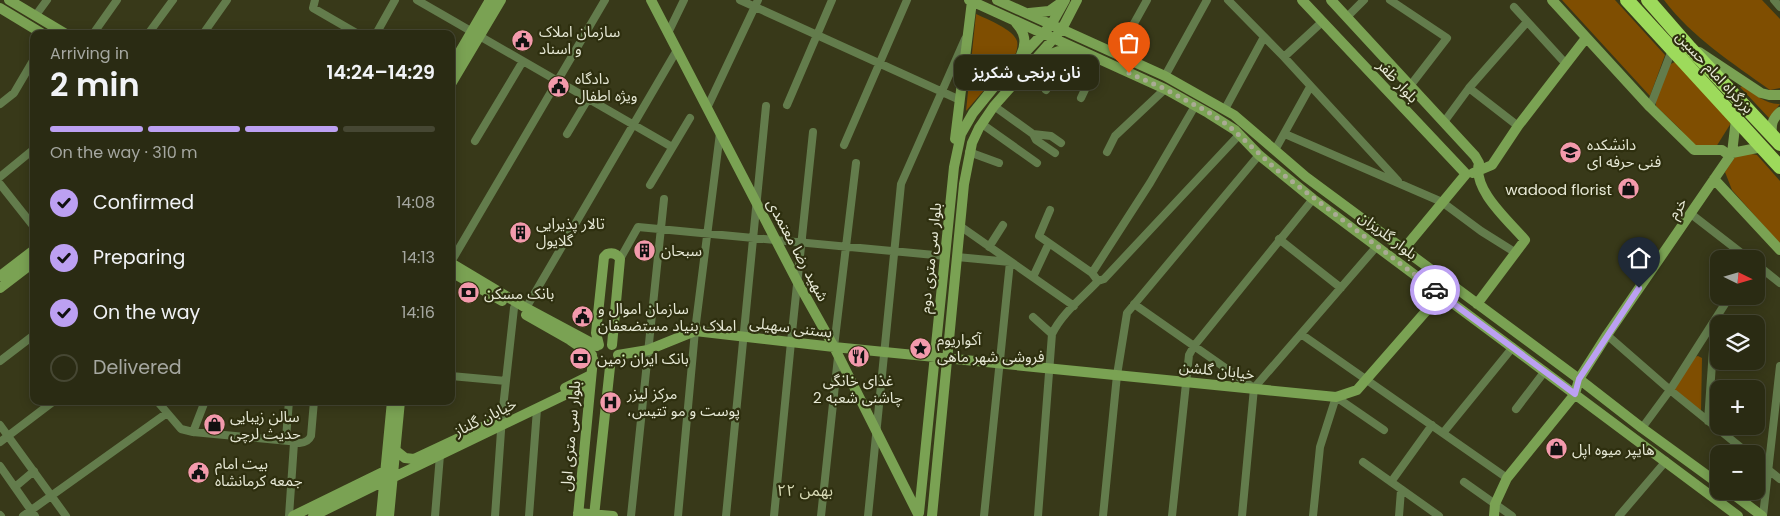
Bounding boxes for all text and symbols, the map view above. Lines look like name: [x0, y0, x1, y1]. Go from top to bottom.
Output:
place label: سازمان املاک و اسناد: [539, 21, 620, 59]
pin: [1108, 22, 1150, 73]
street label: بزرگراه امام حسین: [1671, 26, 1759, 118]
public building icon: سازمان املاک و اسناد: [511, 28, 535, 52]
icon: bag: [1115, 29, 1143, 57]
text: Arriving in: [50, 42, 129, 65]
street label: بلوار ظفر: [1372, 54, 1423, 107]
callout: نان برنجی شکریز: [954, 56, 1099, 90]
text: 14:24–14:29: [327, 59, 435, 86]
text: نان برنجی شکریز: [972, 61, 1081, 84]
text: 2 min: [50, 62, 140, 107]
place label: دادگاه ویژه اطفال: [575, 68, 638, 106]
public building icon: دادگاه ویژه اطفال: [547, 75, 571, 99]
place label: دانشکده فنی حرفه ای: [1587, 134, 1661, 172]
text: On the way · 310 m: [50, 141, 198, 164]
school or university icon: دانشکده فنی حرفه ای: [1559, 141, 1583, 165]
shop icon: wadood florist: [1616, 177, 1640, 201]
place label: wadood florist: [1505, 179, 1612, 200]
icon: check: [50, 189, 78, 217]
text: Confirmed: [93, 189, 194, 216]
text: 14:08: [396, 191, 435, 214]
street label: خرم: [1662, 193, 1693, 223]
street label: شهید رضا معتمدی: [762, 195, 834, 305]
street label: بلوار سی متری دوم: [914, 201, 947, 315]
street label: بلوار گلریزان: [1354, 206, 1422, 264]
place label: تالار پذیرایی گلایول: [536, 213, 605, 251]
building icon: تالار پذیرایی گلایول: [508, 220, 532, 244]
pin: [1618, 237, 1660, 288]
building icon: سبحان: [633, 238, 657, 262]
place label: سبحان: [661, 240, 702, 261]
icon: check: [50, 244, 78, 272]
text: Preparing: [93, 244, 185, 271]
icon: home: [1625, 244, 1653, 272]
text: 14:13: [402, 246, 435, 269]
north arrow: [1710, 250, 1765, 305]
map controls: [1710, 250, 1765, 500]
courier: [1410, 265, 1460, 315]
icon: car: [1421, 276, 1449, 304]
bank icon: بانک مسکن: [456, 281, 480, 305]
place label: بانک مسکن: [484, 283, 554, 304]
place label: سازمان اموال و املاک بنیاد مستضعفان: [598, 298, 736, 336]
icon: check: [50, 299, 78, 327]
text: On the way: [93, 299, 200, 326]
text: 14:16: [401, 301, 435, 324]
public building icon: سازمان اموال و املاک بنیاد مستضعفان: [570, 305, 594, 329]
street label: بستنی سهیلی: [748, 312, 834, 342]
button: layers: [1710, 315, 1765, 370]
place label: آکواریوم فروشی شهر ماهی: [937, 329, 1045, 367]
place icon: آکواریوم فروشی شهر ماهی: [909, 336, 933, 360]
restaurant icon: غذای خانگی چاشنی شعبه 2: [846, 345, 870, 369]
bank icon: بانک ایران زمین: [569, 346, 593, 370]
place label: بانک ایران زمین: [597, 348, 689, 369]
text: Delivered: [93, 354, 182, 381]
street label: خیابان گلشن: [1178, 356, 1256, 384]
place label: غذای خانگی چاشنی شعبه 2: [813, 370, 903, 408]
street label: بلوار سی متری اول: [555, 380, 585, 492]
button: +: [1710, 380, 1765, 435]
place label: مرکز لیزر ،پوست و مو تتیس: [626, 383, 740, 421]
hospital icon: مرکز لیزر ،پوست و مو تتیس: [599, 390, 623, 414]
street label: خیابان گلناز: [449, 393, 520, 442]
place label: سالن زیبایی حدیث لرچی: [230, 406, 301, 444]
shop icon: سالن زیبایی حدیث لرچی: [202, 413, 226, 437]
shop icon: هایپر میوه اپل: [1544, 437, 1568, 461]
place label: هایپر میوه اپل: [1572, 439, 1655, 460]
button: −: [1710, 445, 1765, 500]
place label: بیت امام جمعه کرمانشاه: [215, 453, 303, 491]
public building icon: بیت امام جمعه کرمانشاه: [187, 460, 211, 484]
district label: ۲۲ بهمن: [777, 479, 833, 502]

